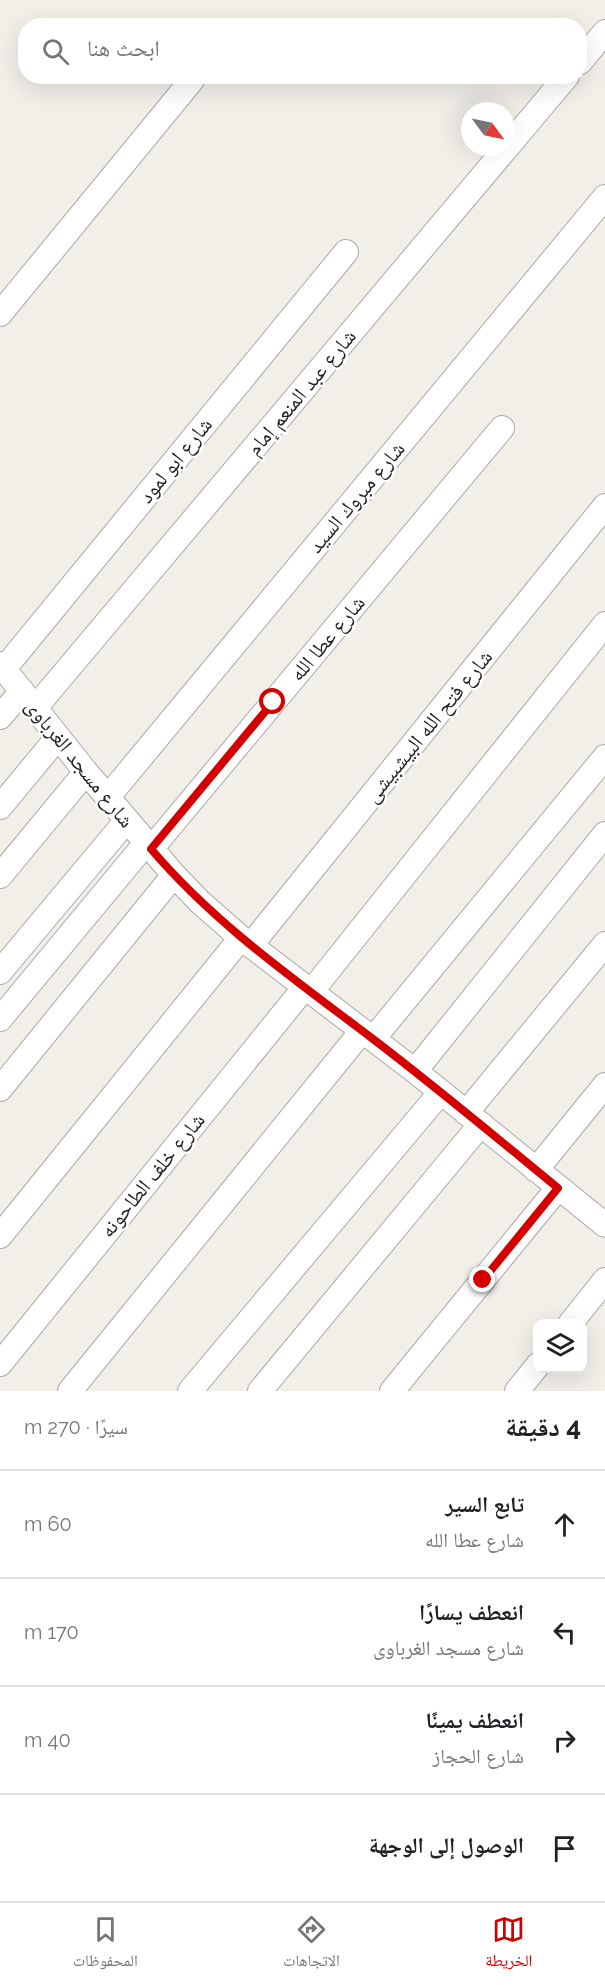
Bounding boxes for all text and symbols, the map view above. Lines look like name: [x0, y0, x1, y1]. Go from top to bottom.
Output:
search box: [18, 18, 587, 84]
icon: search: [39, 35, 72, 68]
text: ابحث هنا: [87, 35, 160, 61]
north arrow: [461, 102, 515, 156]
street label: شارع عبد المنعم إمام: [241, 324, 363, 461]
street label: شارع ابو لمود: [133, 412, 218, 508]
street label: شارع مبروك السيد: [302, 436, 410, 558]
street label: شارع عطا الله: [284, 590, 371, 686]
street label: شارع فتح الله البيشبيشى: [359, 644, 498, 808]
route start: [259, 688, 285, 714]
street label: شارع مسجد الغرباوى: [20, 694, 140, 833]
street label: شارع خلف الطاحونه: [94, 1108, 211, 1243]
route end: [469, 1266, 495, 1292]
map controls: [533, 1319, 587, 1373]
button: layers: [533, 1319, 587, 1373]
text: 4 دقيقة: [505, 1412, 581, 1442]
text: سيرًا · 270 m: [24, 1415, 128, 1439]
text: تابع السير: [445, 1491, 524, 1517]
icon: ahead: [548, 1508, 581, 1541]
text: 60 m: [24, 1512, 72, 1536]
text: شارع عطا الله: [425, 1528, 524, 1552]
text: انعطف يسارًا: [419, 1599, 524, 1625]
icon: left: [548, 1616, 581, 1649]
text: 170 m: [24, 1620, 79, 1644]
text: شارع مسجد الغرباوى: [373, 1636, 524, 1660]
text: انعطف يمينًا: [425, 1707, 524, 1733]
icon: right: [548, 1724, 581, 1757]
text: 40 m: [24, 1728, 71, 1752]
text: شارع الحجاز: [432, 1744, 524, 1768]
text: الوصول إلى الوجهة: [369, 1832, 524, 1858]
icon: arrive: [548, 1832, 581, 1865]
tab: المحفوظات: [73, 1913, 138, 1976]
tab: الاتجاهات: [283, 1913, 340, 1976]
tab: الخريطة: [485, 1913, 532, 1976]

